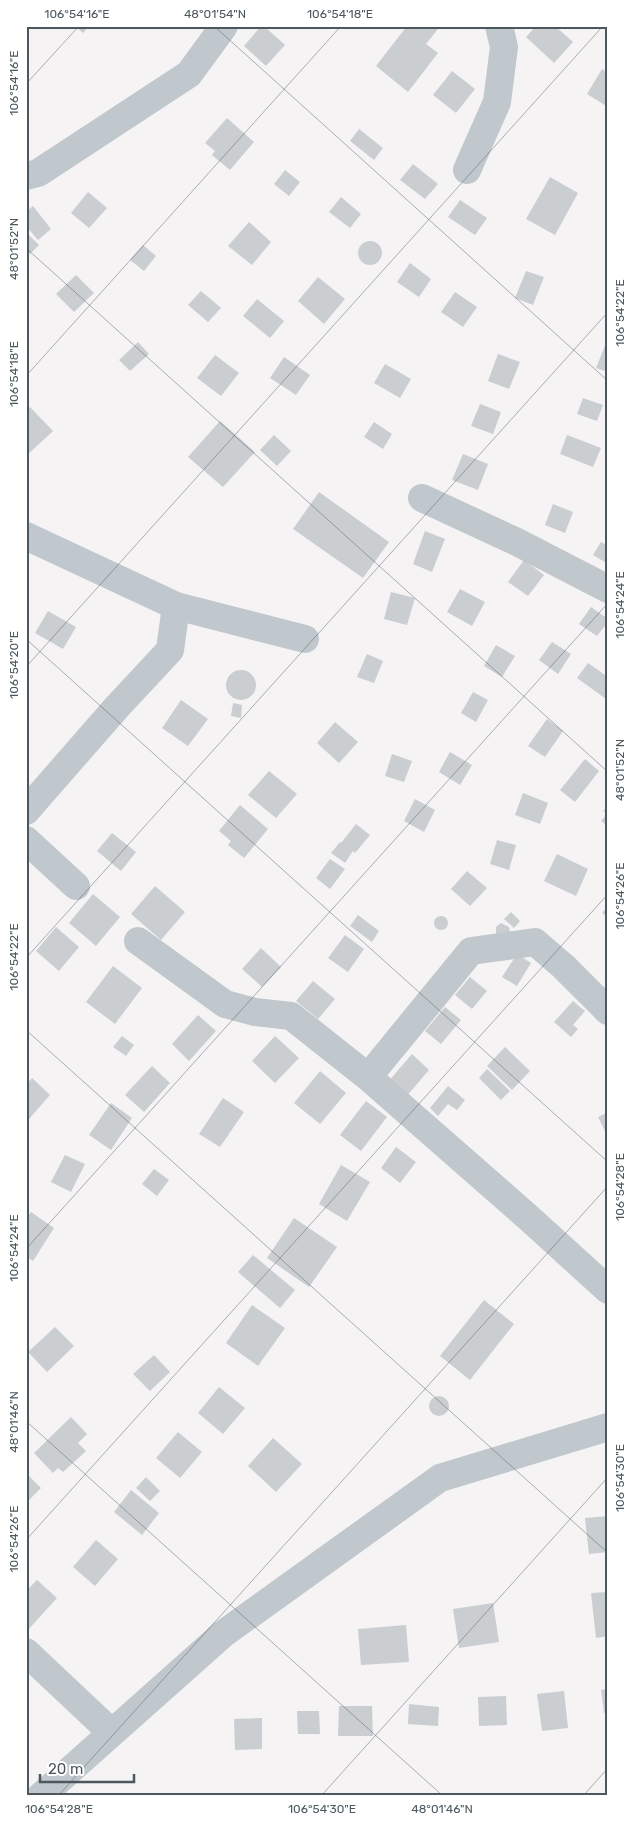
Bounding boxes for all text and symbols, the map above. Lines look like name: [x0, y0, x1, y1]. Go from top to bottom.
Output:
text: 106°54'16"E: [44, 7, 110, 21]
text: 48°01'54"N: [184, 7, 246, 21]
text: 106°54'18"E: [307, 7, 373, 21]
text: 106°54'16"E: [7, 50, 21, 116]
text: 48°01'52"N: [7, 218, 21, 280]
text: 106°54'22"E: [613, 279, 627, 347]
text: 106°54'18"E: [7, 341, 21, 407]
text: 106°54'24"E: [613, 571, 627, 639]
text: 106°54'20"E: [7, 631, 21, 699]
text: 48°01'52"N: [613, 739, 627, 801]
text: 106°54'26"E: [613, 862, 627, 930]
text: 106°54'22"E: [7, 923, 21, 991]
text: 106°54'28"E: [613, 1153, 627, 1221]
text: 106°54'24"E: [7, 1214, 21, 1282]
text: 48°01'46"N: [7, 1391, 21, 1453]
text: 106°54'30"E: [613, 1444, 627, 1512]
text: 106°54'26"E: [7, 1505, 21, 1573]
scale bar: [40, 1752, 134, 1784]
text: 20 m: [48, 1760, 83, 1778]
text: 106°54'28"E: [25, 1802, 93, 1816]
text: 106°54'30"E: [288, 1802, 356, 1816]
text: 48°01'46"N: [411, 1802, 473, 1816]

